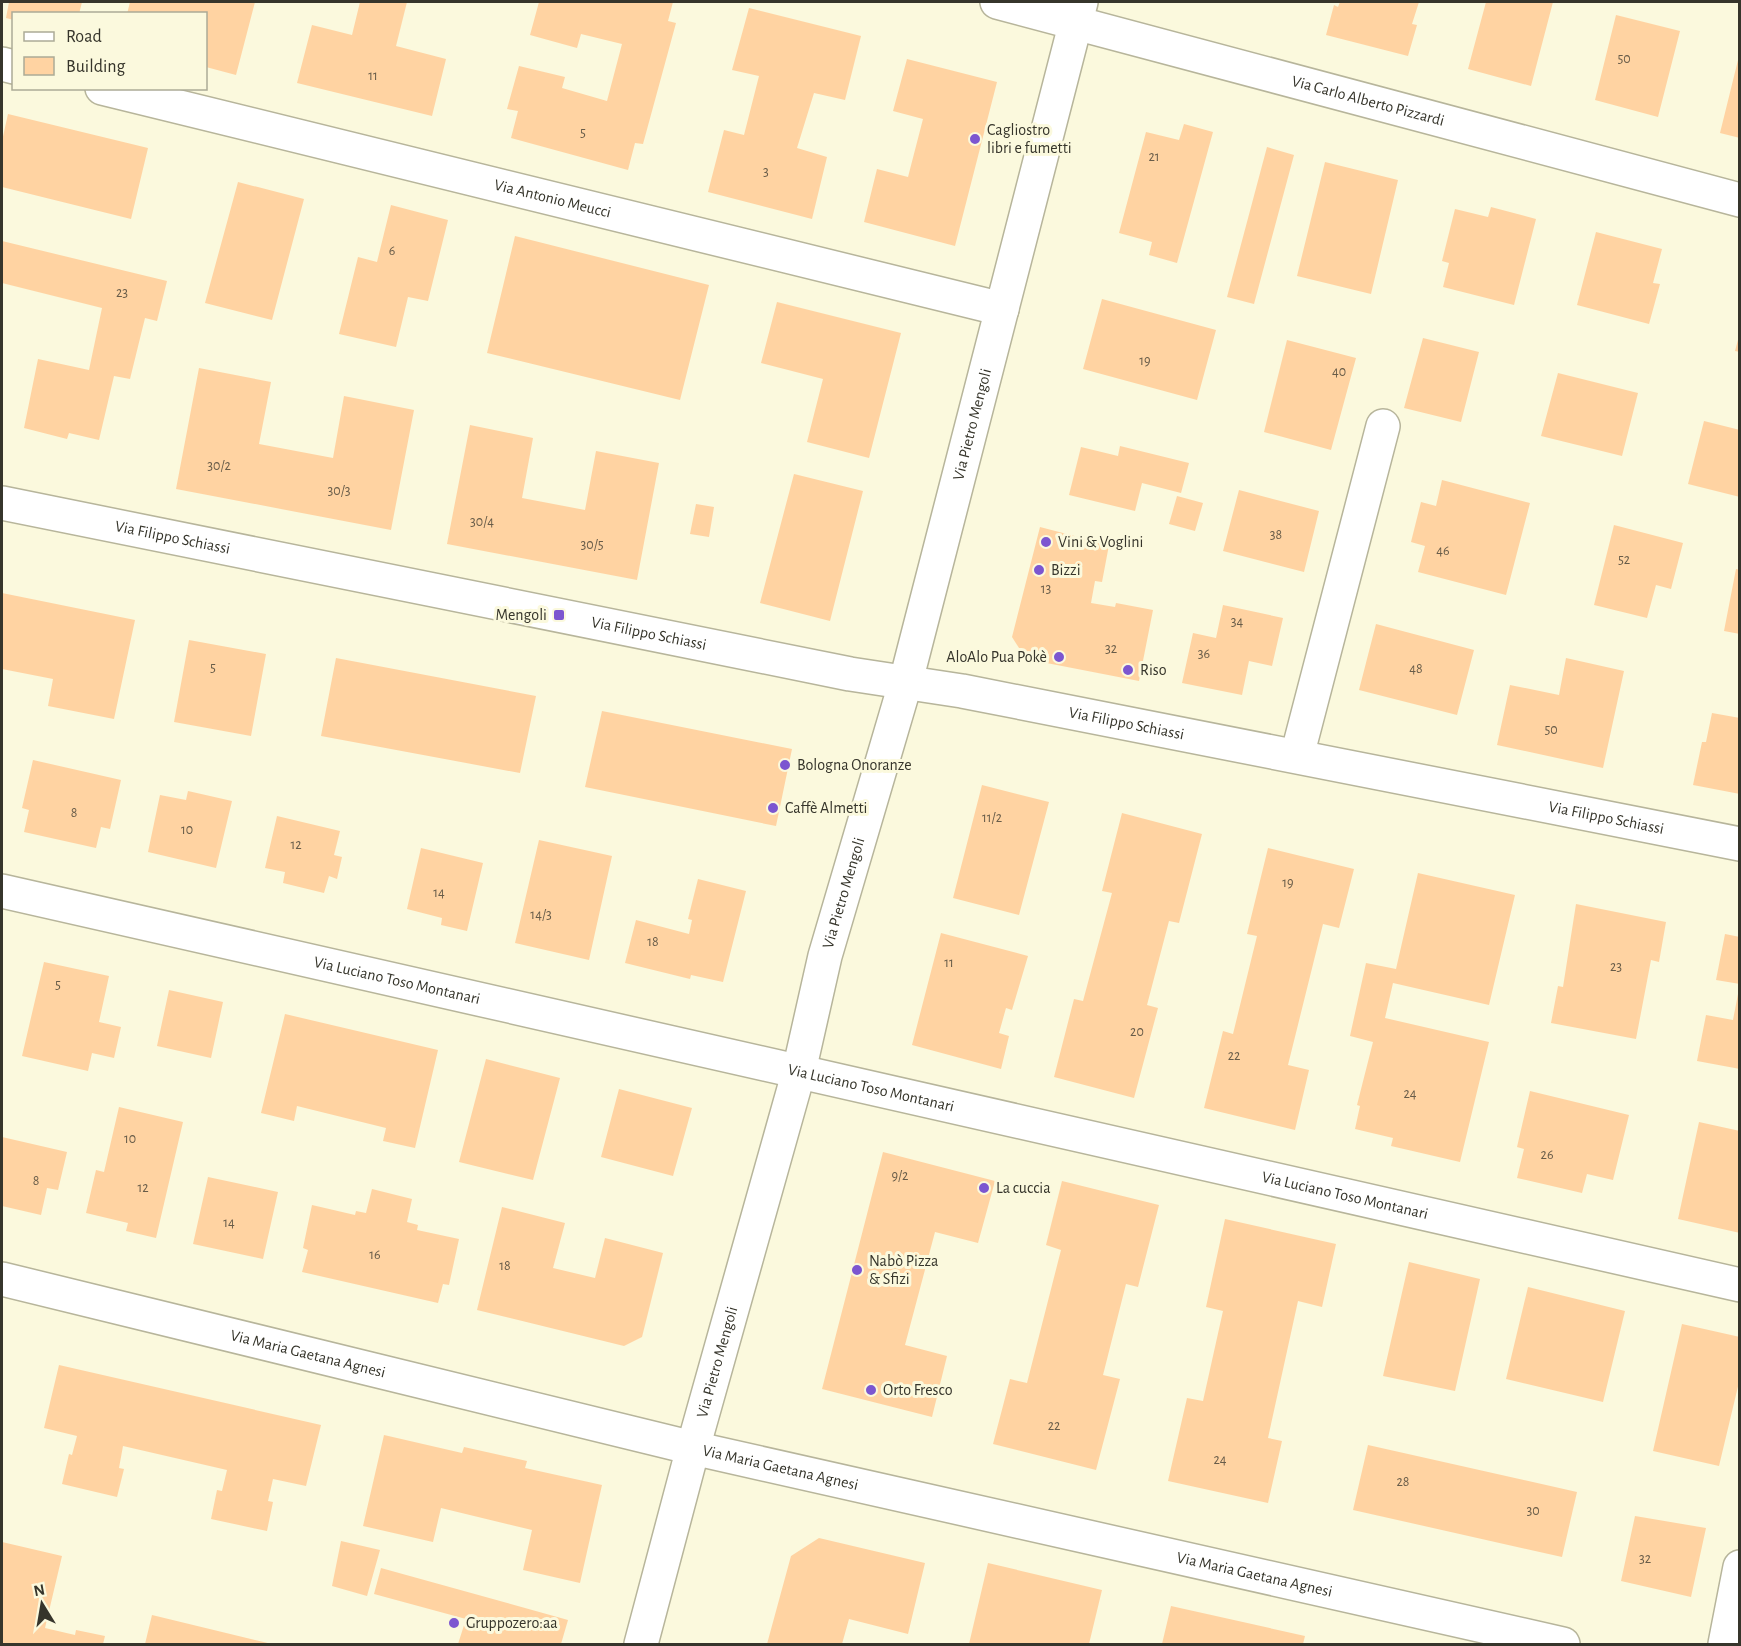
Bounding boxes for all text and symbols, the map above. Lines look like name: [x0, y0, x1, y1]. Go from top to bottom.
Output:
legend: [12, 12, 207, 90]
text: Road: [66, 28, 102, 46]
house number: 50: [1617, 52, 1631, 66]
text: Building: [66, 58, 126, 76]
house number: 11: [368, 69, 378, 83]
street label: Via Carlo Alberto Pizzardi: [1290, 73, 1446, 129]
place label: Cagliostro libri e fumetti: [987, 122, 1072, 156]
house number: 5: [580, 126, 586, 140]
marker: Cagliostro libri e fumetti: [968, 132, 982, 146]
house number: 21: [1148, 150, 1160, 164]
house number: 3: [763, 165, 769, 179]
street label: Via Antonio Meucci: [493, 177, 613, 221]
house number: 6: [389, 244, 395, 258]
house number: 23: [116, 286, 128, 300]
house number: 19: [1139, 354, 1151, 368]
house number: 40: [1332, 365, 1346, 379]
street label: Via Pietro Mengoli: [950, 367, 994, 482]
house number: 30/2: [207, 459, 231, 473]
house number: 30/3: [328, 484, 351, 498]
house number: 30/4: [470, 515, 494, 529]
street label: Via Filippo Schiassi: [114, 518, 232, 557]
house number: 38: [1270, 528, 1282, 542]
place label: Vini & Voglini: [1058, 534, 1143, 550]
marker: Vini & Voglini: [1039, 535, 1053, 549]
house number: 30/5: [580, 538, 604, 552]
house number: 46: [1436, 544, 1450, 558]
house number: 52: [1618, 553, 1630, 567]
place label: Bizzi: [1051, 562, 1081, 578]
marker: Bizzi: [1032, 563, 1046, 577]
house number: 13: [1041, 582, 1052, 596]
place label: Mengoli: [496, 607, 547, 623]
marker: Mengoli: [552, 608, 566, 622]
street label: Via Filippo Schiassi: [590, 614, 708, 653]
house number: 34: [1231, 615, 1244, 629]
house number: 32: [1105, 642, 1117, 656]
house number: 36: [1198, 647, 1210, 661]
place label: AloAlo Pua Pokè: [946, 649, 1047, 665]
marker: AloAlo Pua Pokè: [1052, 650, 1066, 664]
house number: 5: [210, 661, 216, 675]
place label: Riso: [1140, 662, 1167, 678]
house number: 48: [1409, 662, 1423, 676]
marker: Riso: [1121, 663, 1135, 677]
street label: Via Filippo Schiassi: [1067, 704, 1186, 743]
house number: 50: [1544, 723, 1558, 737]
place label: Bologna Onoranze: [797, 757, 912, 773]
marker: Bologna Onoranze: [778, 758, 792, 772]
street label: Via Filippo Schiassi: [1547, 799, 1665, 837]
place label: Caffè Almetti: [785, 800, 867, 816]
marker: Caffè Almetti: [766, 801, 780, 815]
house number: 8: [71, 806, 77, 820]
house number: 11/2: [982, 811, 1002, 825]
house number: 10: [181, 823, 193, 837]
street label: Via Pietro Mengoli: [820, 836, 867, 950]
house number: 12: [290, 838, 302, 852]
house number: 19: [1282, 876, 1294, 890]
house number: 14: [433, 886, 445, 900]
house number: 14/3: [530, 908, 552, 922]
house number: 18: [647, 935, 659, 949]
street label: Via Luciano Toso Montanari: [312, 954, 482, 1007]
house number: 11: [944, 956, 954, 970]
house number: 23: [1610, 960, 1622, 974]
house number: 5: [55, 978, 61, 992]
house number: 20: [1130, 1025, 1144, 1039]
house number: 22: [1228, 1049, 1240, 1063]
street label: Via Luciano Toso Montanari: [786, 1061, 956, 1115]
house number: 24: [1403, 1087, 1417, 1101]
house number: 10: [124, 1132, 136, 1146]
house number: 26: [1541, 1148, 1553, 1162]
house number: 9/2: [892, 1169, 908, 1183]
street label: Via Luciano Toso Montanari: [1260, 1169, 1430, 1222]
house number: 8: [33, 1174, 39, 1188]
place label: La cuccia: [996, 1180, 1051, 1196]
house number: 12: [137, 1181, 149, 1195]
marker: La cuccia: [977, 1181, 991, 1195]
house number: 14: [223, 1216, 235, 1230]
house number: 16: [369, 1248, 381, 1262]
place label: Nabò Pizza & Sfizi: [869, 1253, 939, 1287]
house number: 18: [499, 1259, 511, 1273]
marker: Nabò Pizza & Sfizi: [850, 1263, 864, 1277]
street label: Via Pietro Mengoli: [694, 1305, 740, 1420]
street label: Via Maria Gaetana Agnesi: [229, 1327, 387, 1381]
place label: Orto Fresco: [883, 1382, 953, 1398]
marker: Orto Fresco: [864, 1383, 878, 1397]
house number: 22: [1048, 1419, 1060, 1433]
street label: Via Maria Gaetana Agnesi: [701, 1442, 860, 1493]
house number: 24: [1213, 1453, 1227, 1467]
house number: 28: [1396, 1475, 1410, 1489]
house number: 30: [1526, 1504, 1540, 1518]
street label: Via Maria Gaetana Agnesi: [1175, 1549, 1334, 1600]
house number: 32: [1639, 1552, 1651, 1566]
north arrow: [12, 1574, 72, 1634]
text: N: [32, 1581, 46, 1599]
place label: Gruppozero:aa: [466, 1615, 558, 1631]
marker: Gruppozero:aa: [447, 1616, 461, 1630]

